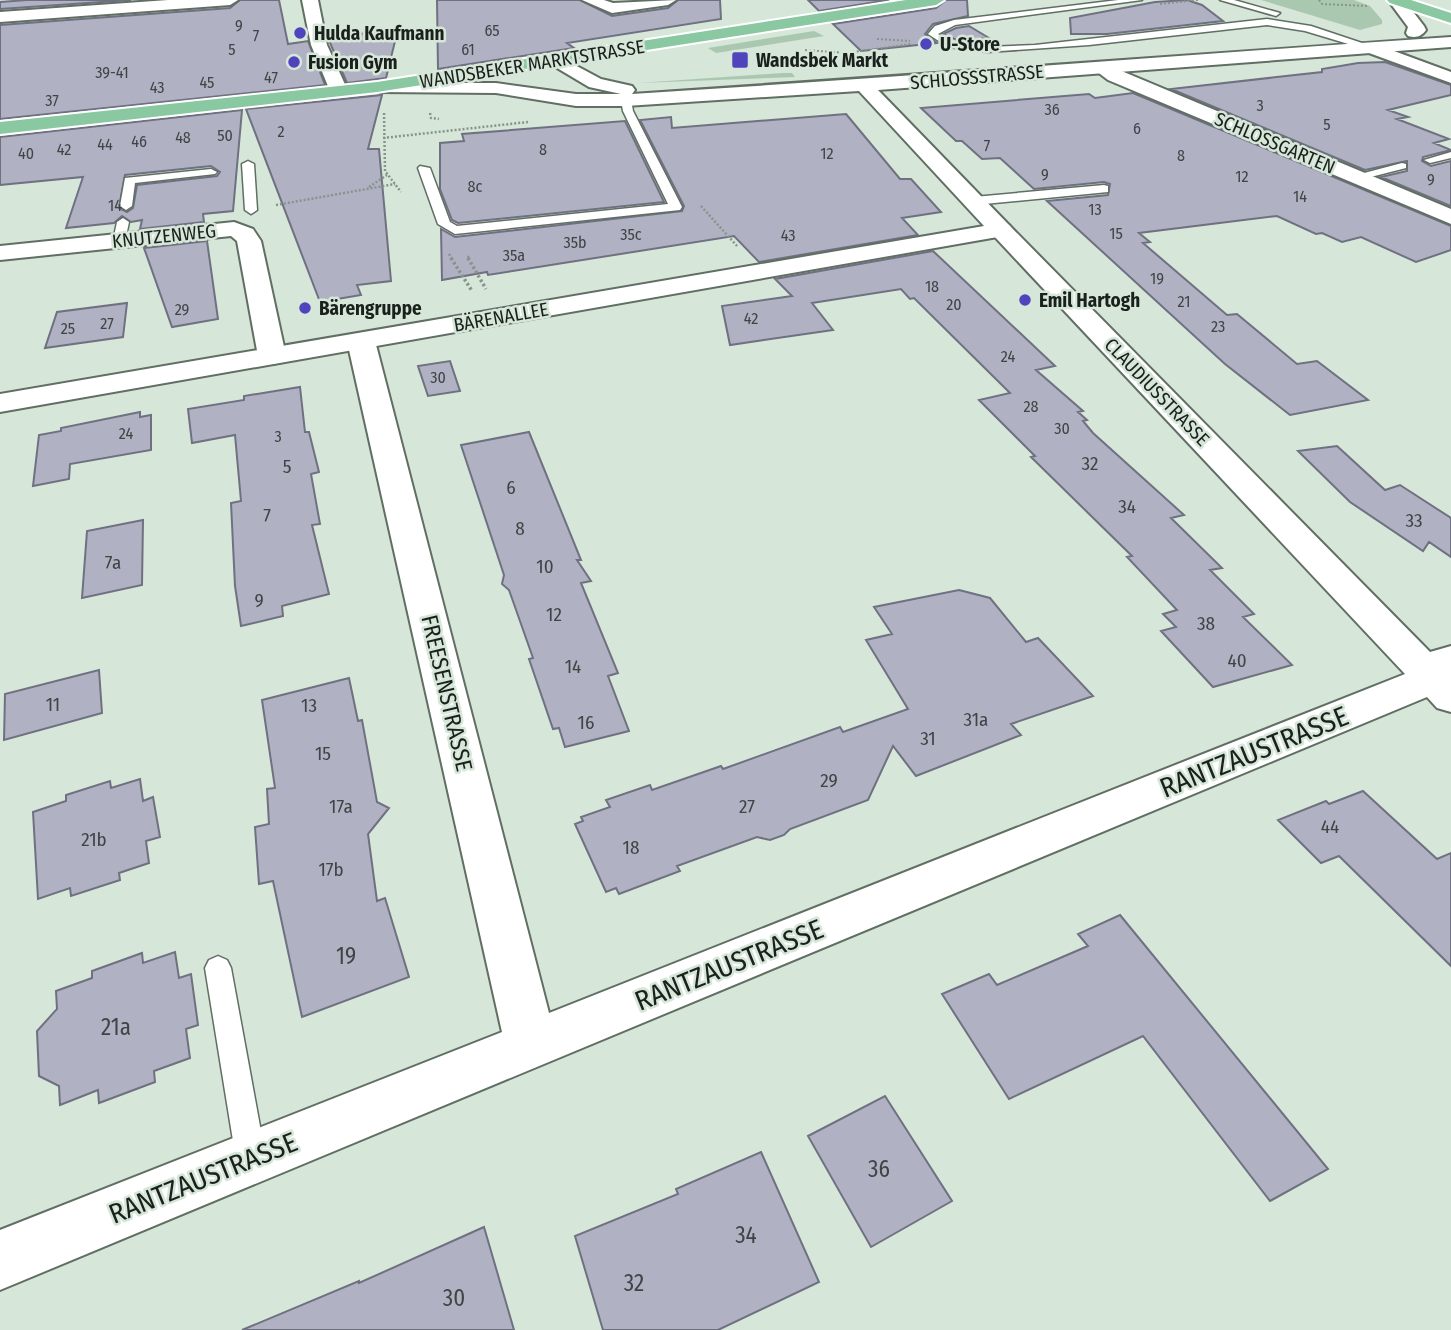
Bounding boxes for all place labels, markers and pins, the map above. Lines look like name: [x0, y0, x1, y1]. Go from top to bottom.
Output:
place label: Hulda Kaufmann: [314, 22, 444, 45]
marker: Hulda Kaufmann: [292, 25, 308, 41]
place label: U-Store: [940, 33, 1000, 56]
marker: U-Store: [918, 36, 934, 52]
place label: Wandsbek Markt: [756, 49, 888, 72]
marker: Wandsbek Markt: [730, 50, 750, 70]
place label: Fusion Gym: [308, 51, 398, 74]
marker: Fusion Gym: [286, 54, 302, 70]
place label: Emil Hartogh: [1039, 289, 1140, 312]
marker: Emil Hartogh: [1017, 292, 1033, 308]
place label: Bärengruppe: [319, 297, 422, 320]
marker: Bärengruppe: [297, 300, 313, 316]

